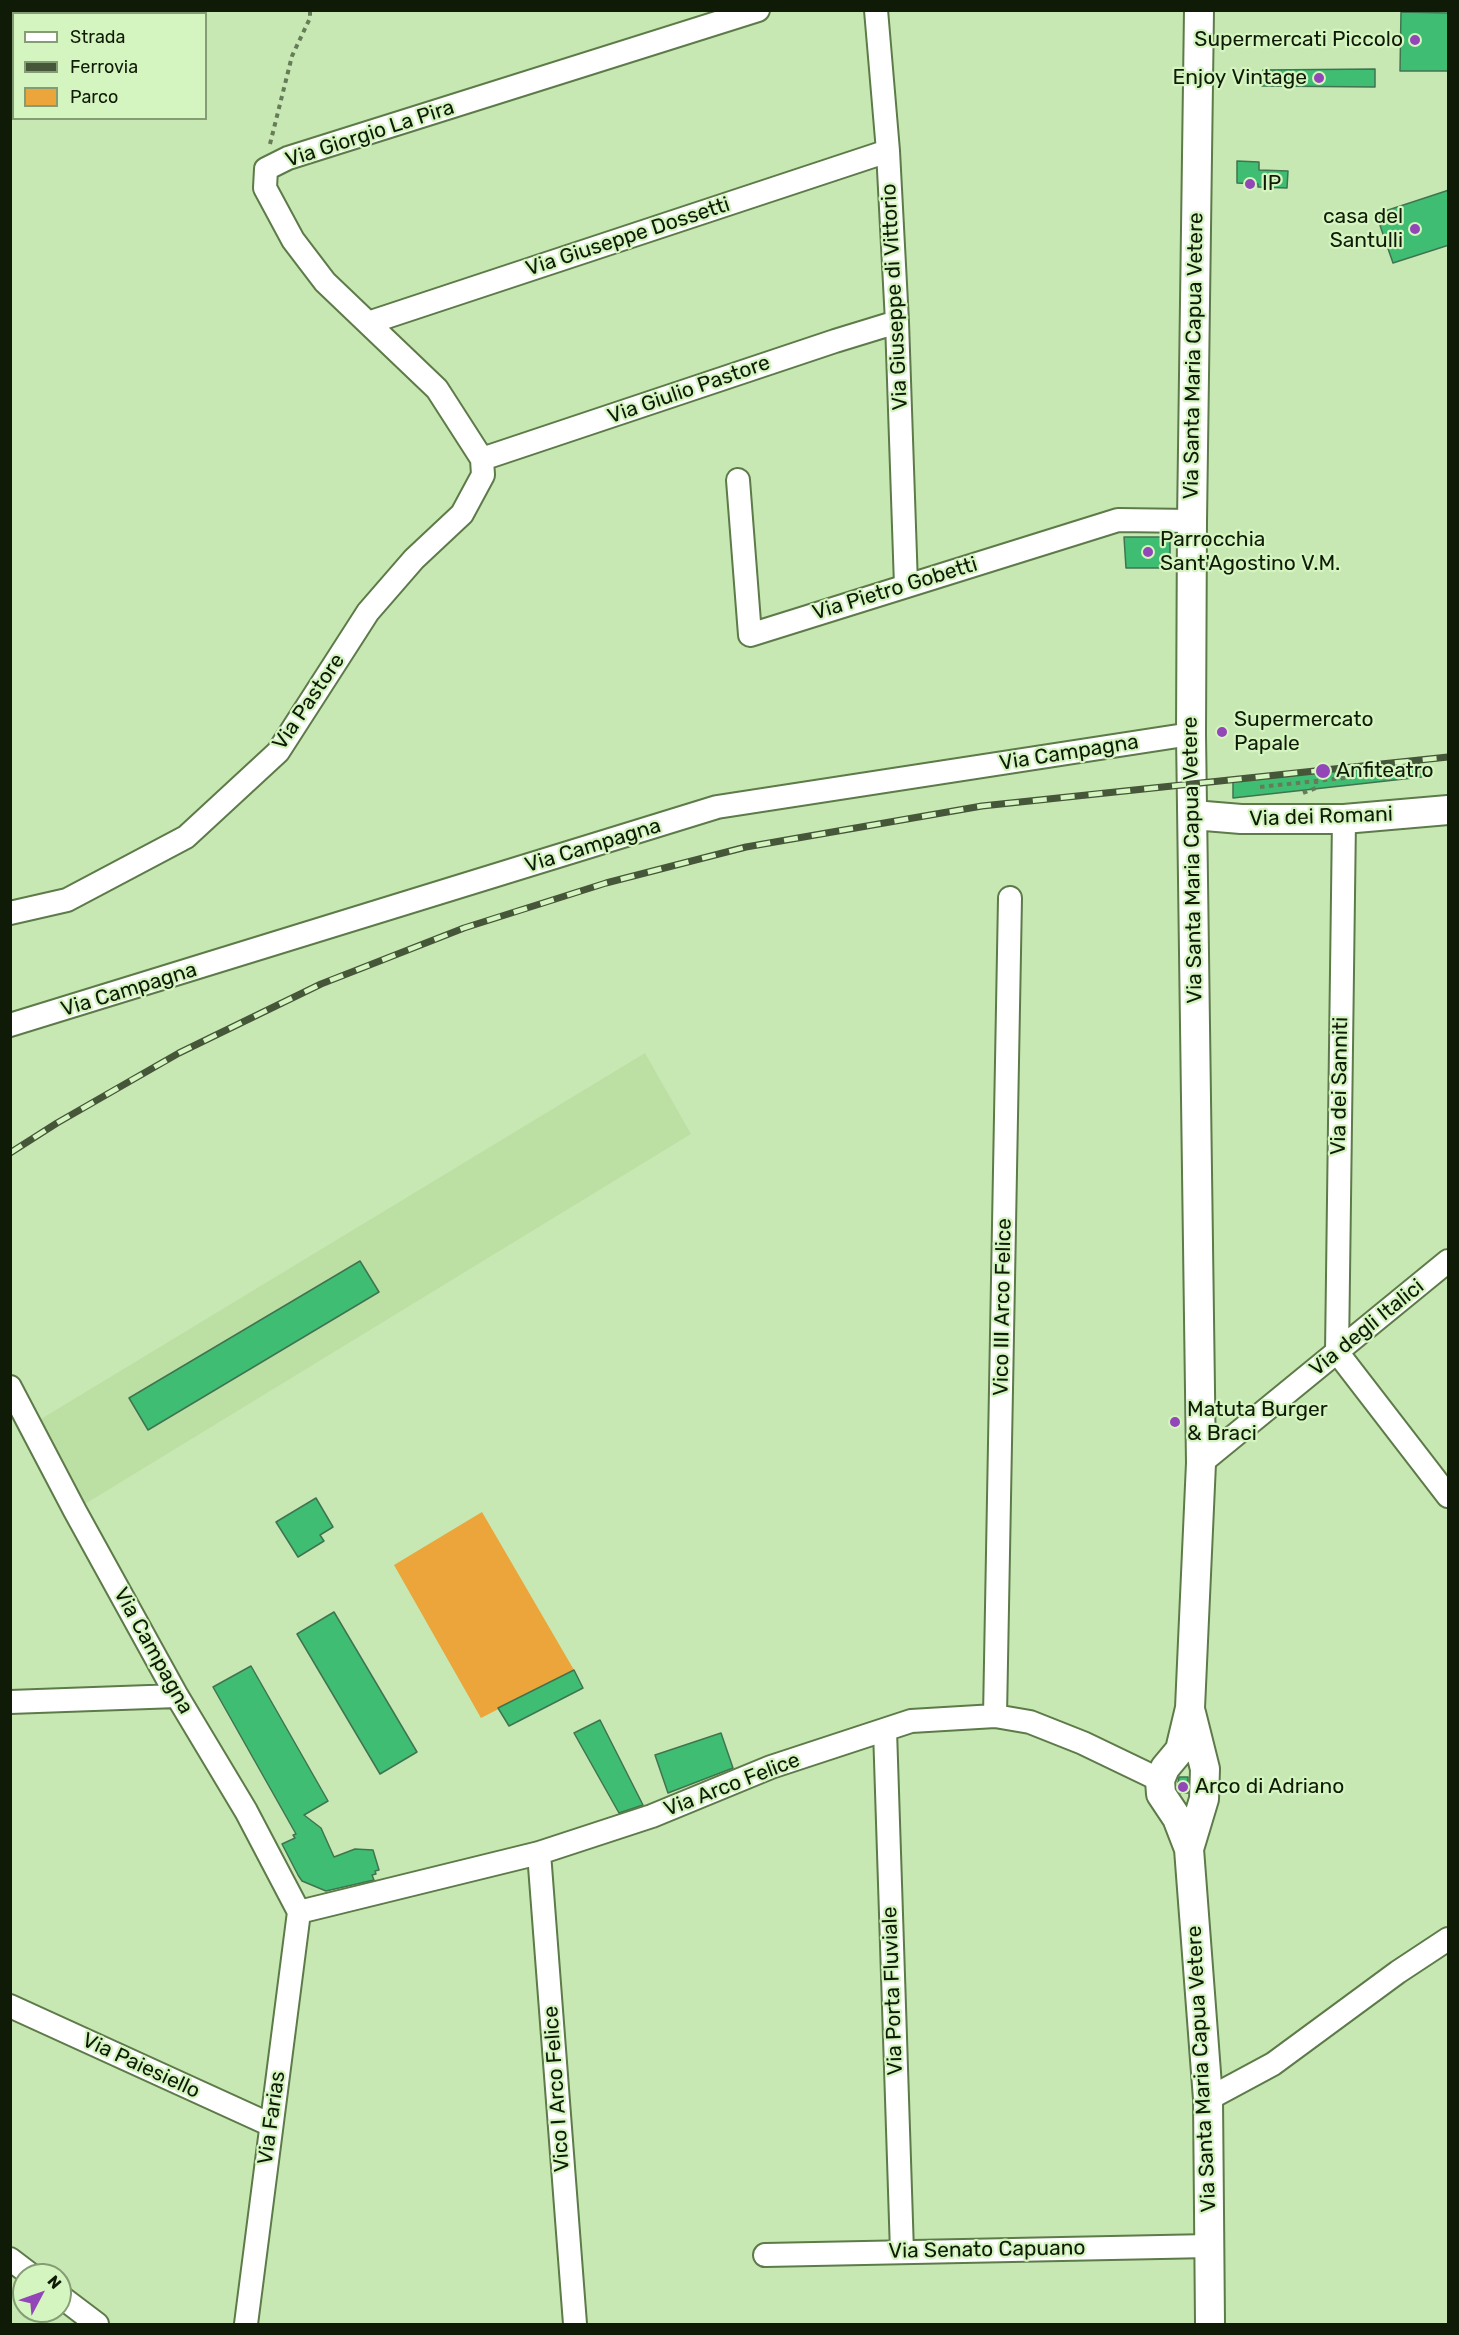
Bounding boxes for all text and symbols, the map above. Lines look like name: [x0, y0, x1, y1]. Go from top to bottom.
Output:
legend: [12, 12, 207, 120]
text: Strada: [70, 26, 126, 48]
place label: Supermercati Piccolo: [1194, 27, 1403, 53]
marker: Supermercati Piccolo: [1408, 33, 1422, 47]
text: Ferrovia: [70, 56, 138, 78]
place label: Enjoy Vintage: [1172, 65, 1307, 91]
marker: Enjoy Vintage: [1312, 71, 1326, 85]
text: Parco: [70, 86, 118, 108]
street label: Via Giorgio La Pira: [282, 95, 458, 173]
place label: IP: [1262, 171, 1281, 197]
marker: IP: [1243, 177, 1257, 191]
street label: Via Giuseppe di Vittorio: [876, 183, 914, 411]
street label: Via Giuseppe Dossetti: [523, 192, 733, 282]
place label: casa del Santulli: [1323, 204, 1403, 254]
street label: Via Santa Maria Capua Vetere: [1179, 212, 1209, 500]
marker: casa del Santulli: [1408, 222, 1422, 236]
street label: Via Giulio Pastore: [604, 350, 774, 430]
place label: Parrocchia Sant'Agostino V.M.: [1160, 527, 1340, 577]
marker: Parrocchia Sant'Agostino V.M.: [1141, 545, 1155, 559]
street label: Via Pietro Gobetti: [810, 552, 980, 626]
street label: Via Pastore: [268, 649, 350, 755]
place label: Supermercato Papale: [1234, 707, 1374, 757]
street label: Via Santa Maria Capua Vetere: [1178, 716, 1208, 1004]
marker: Supermercato Papale: [1215, 725, 1229, 739]
street label: Via Campagna: [998, 730, 1140, 776]
place label: Anfiteatro: [1336, 758, 1434, 784]
marker: Anfiteatro: [1314, 762, 1332, 780]
street label: Via dei Romani: [1249, 802, 1393, 832]
street label: Via Campagna: [522, 813, 664, 879]
street label: Via Campagna: [58, 957, 200, 1023]
street label: Via dei Sanniti: [1326, 1017, 1354, 1155]
street label: Vico III Arco Felice: [989, 1218, 1017, 1396]
street label: Via degli Italici: [1305, 1274, 1429, 1382]
place label: Matuta Burger & Braci: [1187, 1397, 1328, 1447]
marker: Matuta Burger & Braci: [1168, 1415, 1182, 1429]
street label: Via Campagna: [108, 1583, 198, 1719]
street label: Via Arco Felice: [661, 1748, 803, 1822]
place label: Arco di Adriano: [1195, 1774, 1344, 1800]
marker: Arco di Adriano: [1176, 1780, 1190, 1794]
street label: Via Porta Fluviale: [877, 1906, 909, 2076]
street label: Via Santa Maria Capua Vetere: [1182, 1925, 1222, 2213]
street label: Vico I Arco Felice: [539, 2005, 575, 2173]
street label: Via Paiesiello: [78, 2028, 204, 2104]
street label: Via Farias: [253, 2070, 291, 2166]
street label: Via Senato Capuano: [888, 2236, 1086, 2264]
north arrow: [12, 2263, 72, 2323]
text: N: [44, 2272, 65, 2293]

